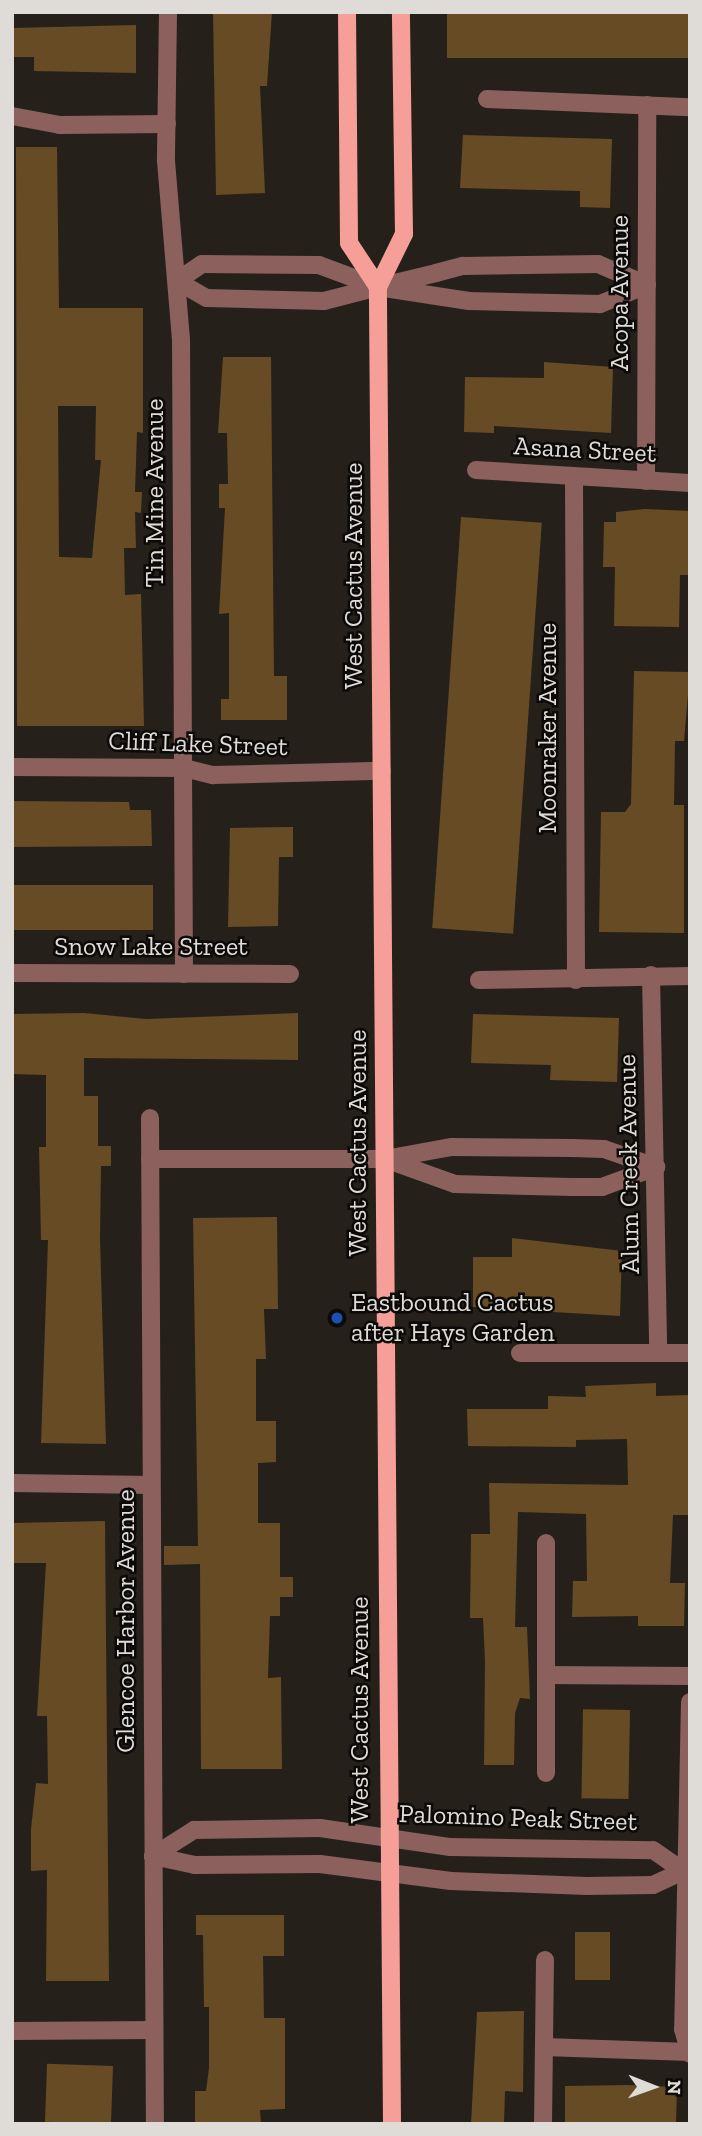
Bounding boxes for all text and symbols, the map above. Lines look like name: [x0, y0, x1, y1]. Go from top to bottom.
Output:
street label: Acopa Avenue: [604, 215, 636, 371]
street label: Tin Mine Avenue: [139, 398, 171, 588]
street label: Asana Street: [513, 431, 657, 469]
street label: West Cactus Avenue: [338, 462, 370, 690]
street label: Moonraker Avenue: [532, 622, 564, 834]
street label: Cliff Lake Street: [108, 725, 288, 763]
street label: Snow Lake Street: [54, 931, 248, 963]
street label: West Cactus Avenue: [342, 1029, 374, 1257]
street label: Alum Creek Avenue: [611, 1053, 647, 1275]
place label: Eastbound Cactus after Hays Garden: [351, 1287, 555, 1348]
marker: Eastbound Cactus after Hays Garden: [329, 1310, 345, 1326]
street label: Glencoe Harbor Avenue: [110, 1489, 142, 1753]
street label: West Cactus Avenue: [344, 1596, 376, 1824]
street label: Palomino Peak Street: [398, 1798, 638, 1838]
north arrow: [618, 2052, 688, 2122]
text: N: [663, 2080, 686, 2095]

